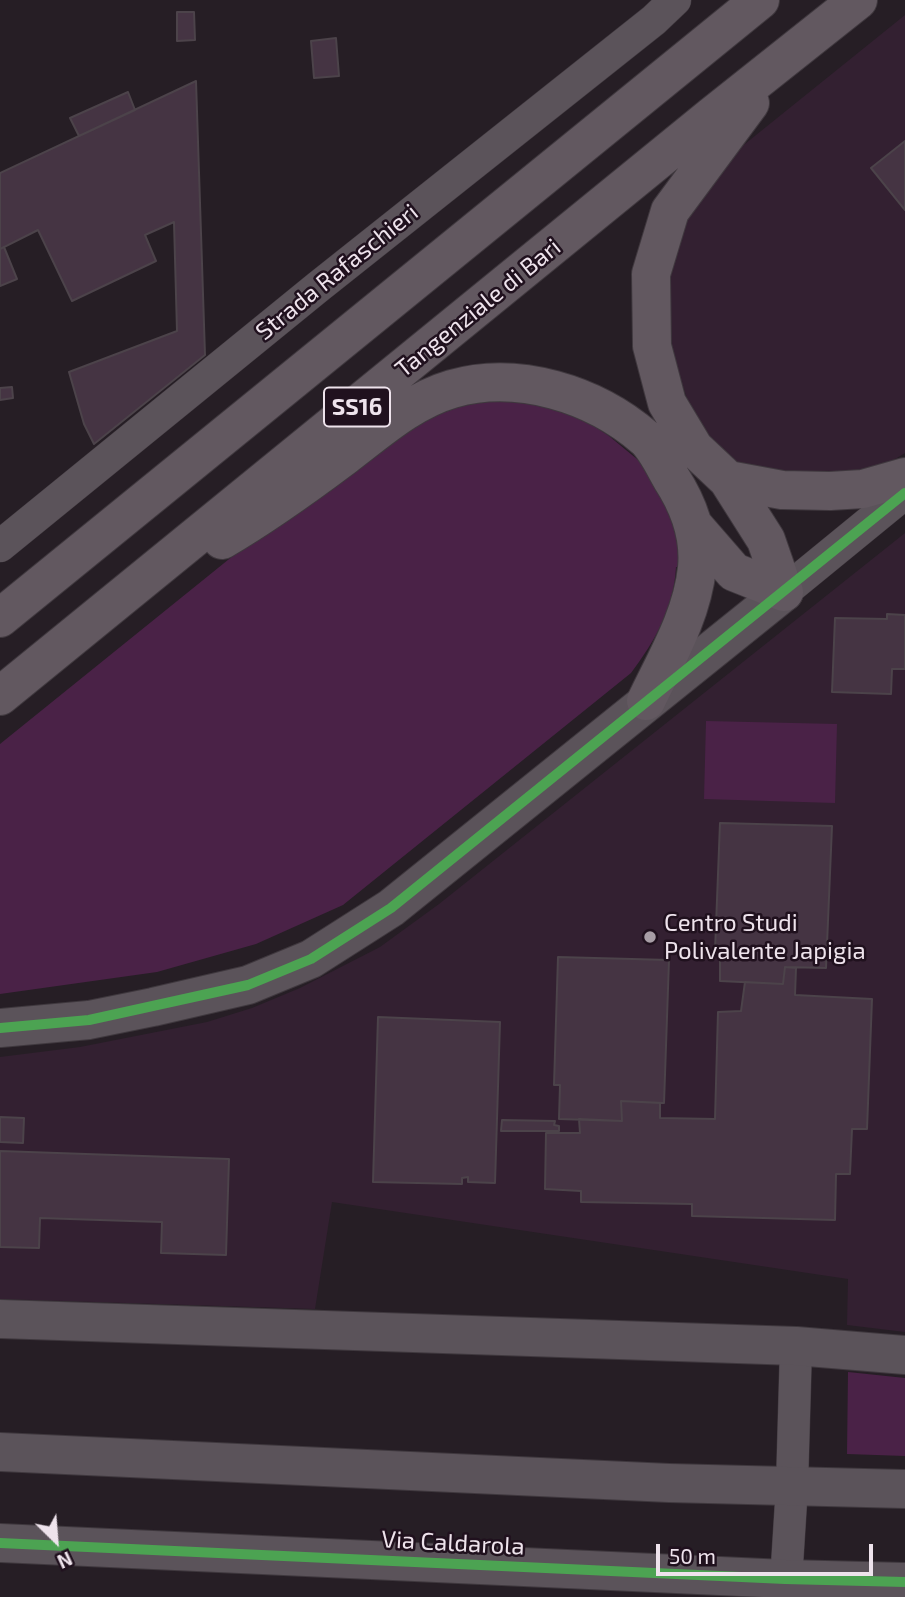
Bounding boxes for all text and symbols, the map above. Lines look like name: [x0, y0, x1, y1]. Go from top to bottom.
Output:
street label: Strada Rafaschieri: [250, 198, 424, 346]
street label: Tangenziale di Bari: [390, 233, 566, 383]
road number: SS16: [324, 388, 390, 426]
place label: Centro Studi Polivalente Japigia: [664, 909, 866, 965]
marker: Centro Studi Polivalente Japigia: [642, 929, 658, 945]
north arrow: [21, 1506, 91, 1576]
street label: Via Caldarola: [381, 1525, 525, 1561]
scale bar: [660, 1530, 877, 1574]
text: 50 m: [669, 1543, 716, 1568]
text: N: [54, 1547, 76, 1574]

